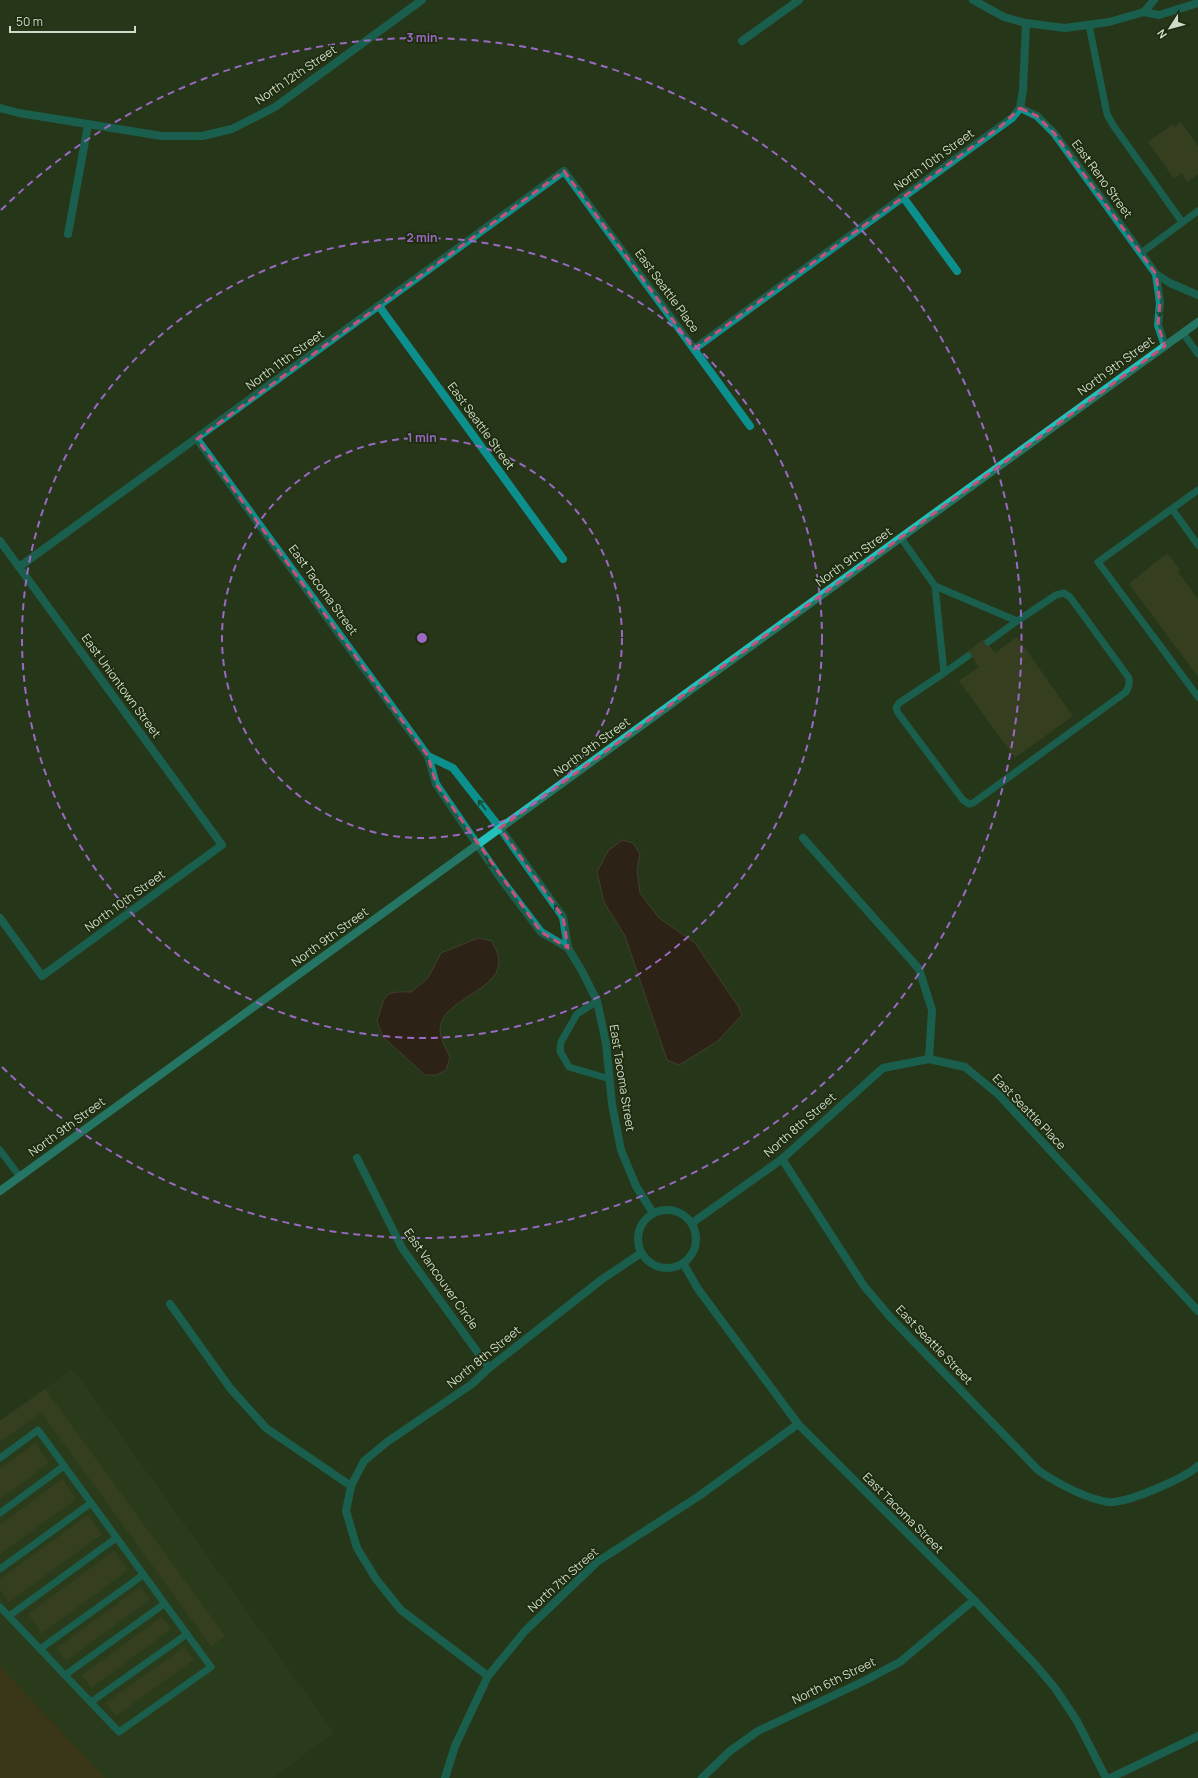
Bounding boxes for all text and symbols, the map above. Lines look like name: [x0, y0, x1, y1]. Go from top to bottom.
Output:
scale bar: [10, 8, 135, 34]
north arrow: [1150, 8, 1190, 48]
text: 50 m: [16, 13, 43, 30]
text: N: [1153, 26, 1170, 42]
text: 3 min: [406, 29, 438, 46]
street label: North 12th Street: [252, 41, 340, 108]
street label: North 10th Street: [890, 125, 978, 195]
street label: East Reno Street: [1068, 136, 1137, 222]
text: 2 min: [406, 229, 438, 246]
street label: East Seattle Place: [631, 246, 703, 336]
one-way arrow: [1156, 304, 1163, 317]
street label: North 11th Street: [242, 325, 327, 394]
street label: North 9th Street: [1074, 332, 1158, 399]
street label: East Seattle Street: [444, 379, 519, 473]
text: 1 min: [407, 429, 437, 446]
street label: North 9th Street: [812, 523, 896, 590]
street label: East Tacoma Street: [285, 541, 362, 639]
street label: East Uniontown Street: [78, 630, 165, 741]
centre of rings: [415, 631, 429, 645]
street label: North 9th Street: [550, 713, 634, 780]
one-way arrow: [478, 800, 487, 811]
one-way arrow: [485, 856, 493, 867]
street label: North 10th Street: [81, 866, 169, 936]
street label: North 9th Street: [288, 903, 372, 970]
one-way arrow: [554, 905, 563, 916]
street label: East Tacoma Street: [606, 1023, 639, 1133]
street label: East Seattle Place: [989, 1070, 1070, 1153]
street label: North 8th Street: [760, 1088, 840, 1161]
street label: North 9th Street: [25, 1093, 109, 1160]
street label: East Vancouver Circle: [400, 1225, 483, 1333]
street label: East Seattle Street: [892, 1301, 977, 1388]
street label: North 8th Street: [443, 1321, 524, 1392]
street label: East Tacoma Street: [859, 1468, 948, 1557]
street label: North 7th Street: [524, 1543, 602, 1616]
street label: North 6th Street: [789, 1653, 879, 1708]

